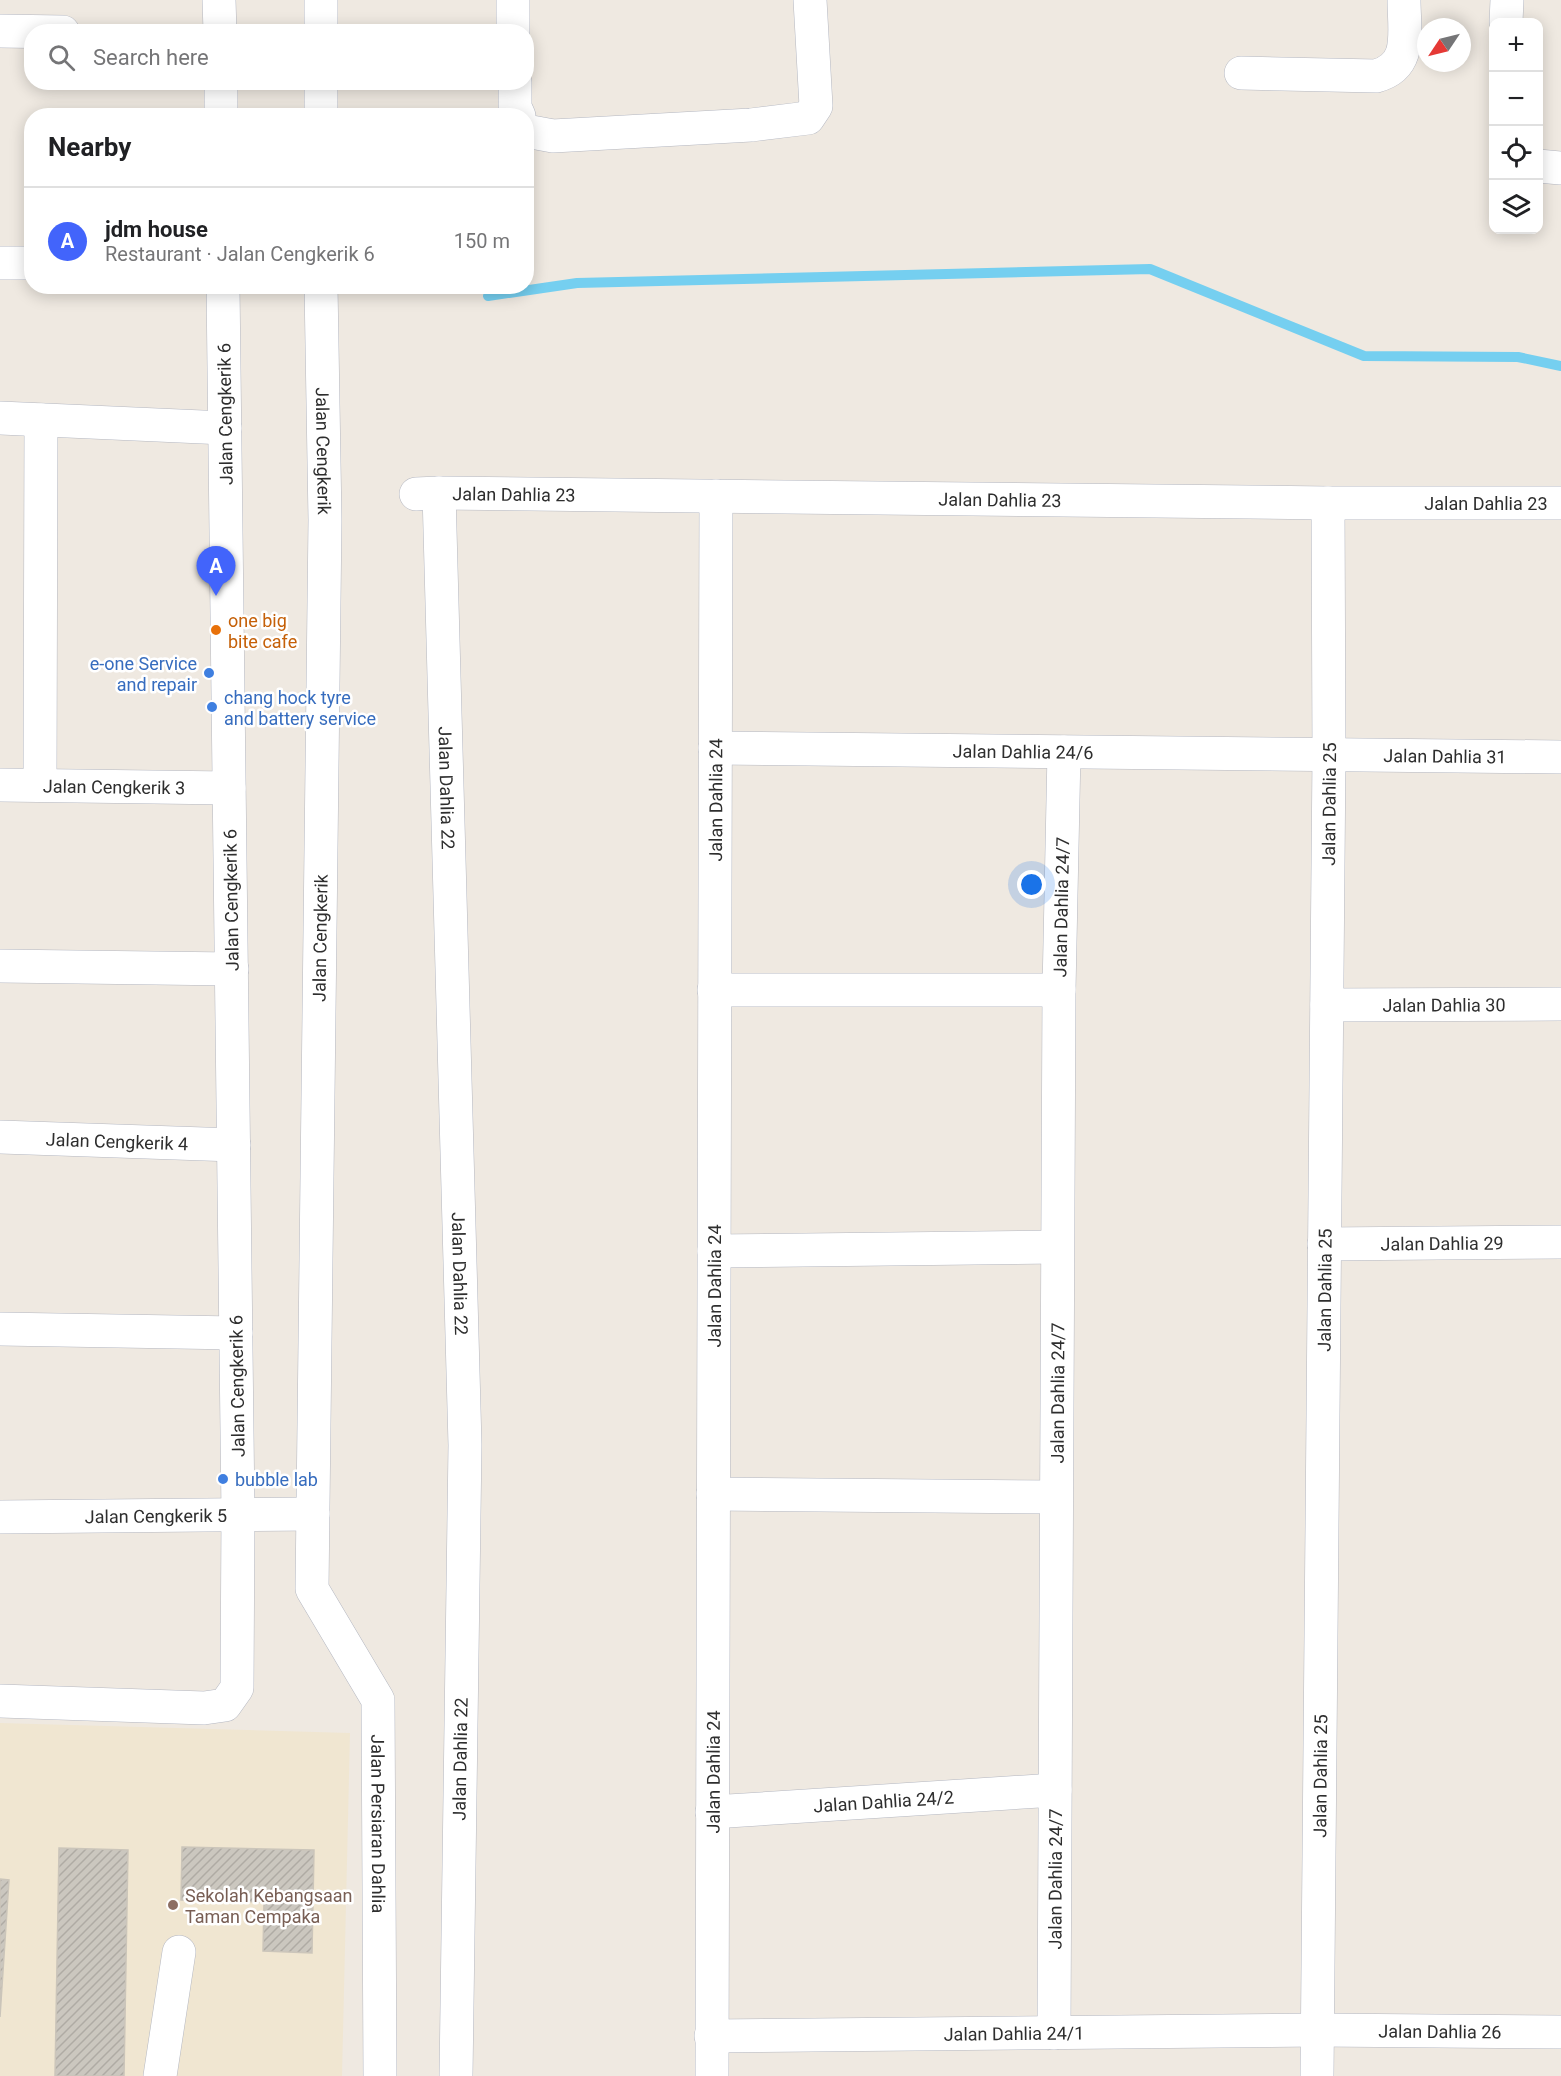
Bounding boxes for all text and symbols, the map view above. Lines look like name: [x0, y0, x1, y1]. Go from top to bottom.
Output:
north arrow: [1417, 18, 1471, 72]
map controls: [1489, 18, 1543, 234]
button: +: [1489, 18, 1543, 72]
search box: [24, 24, 534, 90]
icon: search: [45, 41, 78, 74]
text: Search here: [93, 45, 209, 70]
button: −: [1489, 72, 1543, 126]
button: locate: [1489, 126, 1543, 180]
text: Nearby: [48, 132, 131, 162]
button: layers: [1489, 180, 1543, 234]
text: jdm house: [105, 217, 208, 242]
text: A: [61, 229, 74, 253]
text: 150 m: [454, 229, 510, 253]
text: Restaurant · Jalan Cengkerik 6: [105, 242, 375, 266]
street label: Jalan Cengkerik 6: [213, 343, 237, 485]
street label: Jalan Cengkerik: [312, 387, 335, 516]
street label: Jalan Dahlia 23: [452, 483, 576, 505]
street label: Jalan Dahlia 23: [938, 488, 1062, 511]
street label: Jalan Dahlia 23: [1424, 493, 1548, 514]
pin: A: [196, 546, 236, 596]
place label: one big bite cafe: [228, 610, 297, 652]
marker: one big bite cafe: [209, 623, 223, 637]
place label: e-one Service and repair: [90, 653, 197, 695]
marker: e-one Service and repair: [202, 666, 216, 680]
place label: chang hock tyre and battery service: [224, 687, 376, 729]
marker: chang hock tyre and battery service: [205, 700, 219, 714]
street label: Jalan Dahlia 22: [435, 726, 459, 850]
street label: Jalan Dahlia 24: [705, 738, 726, 862]
street label: Jalan Dahlia 24/6: [953, 740, 1093, 763]
street label: Jalan Dahlia 25: [1317, 742, 1340, 866]
street label: Jalan Dahlia 31: [1383, 745, 1507, 767]
street label: Jalan Cengkerik 3: [43, 775, 185, 798]
street label: Jalan Cengkerik 6: [219, 829, 243, 971]
street label: Jalan Dahlia 24/7: [1049, 836, 1073, 978]
your location: [1017, 870, 1046, 899]
street label: Jalan Cengkerik: [308, 873, 332, 1002]
street label: Jalan Dahlia 30: [1382, 994, 1506, 1015]
street label: Jalan Cengkerik 4: [45, 1128, 188, 1154]
street label: Jalan Dahlia 22: [448, 1212, 472, 1336]
street label: Jalan Dahlia 24: [703, 1224, 725, 1348]
street label: Jalan Dahlia 25: [1313, 1228, 1335, 1352]
street label: Jalan Dahlia 29: [1380, 1232, 1504, 1254]
street label: Jalan Cengkerik 6: [225, 1315, 249, 1457]
street label: Jalan Dahlia 24/7: [1046, 1323, 1068, 1463]
place label: bubble lab: [235, 1469, 318, 1490]
marker: bubble lab: [216, 1472, 230, 1486]
street label: Jalan Cengkerik 5: [85, 1504, 227, 1527]
street label: Jalan Dahlia 22: [448, 1697, 472, 1821]
street label: Jalan Dahlia 24: [702, 1710, 723, 1834]
street label: Jalan Dahlia 25: [1309, 1714, 1331, 1838]
street label: Jalan Persiaran Dahlia: [368, 1734, 390, 1913]
street label: Jalan Dahlia 24/2: [813, 1786, 955, 1816]
street label: Jalan Dahlia 24/7: [1044, 1809, 1066, 1949]
place label: Sekolah Kebangsaan Taman Cempaka: [185, 1885, 353, 1927]
marker: Sekolah Kebangsaan Taman Cempaka: [166, 1898, 180, 1912]
street label: Jalan Dahlia 26: [1378, 2020, 1502, 2042]
street label: Jalan Dahlia 24/1: [944, 2022, 1084, 2044]

